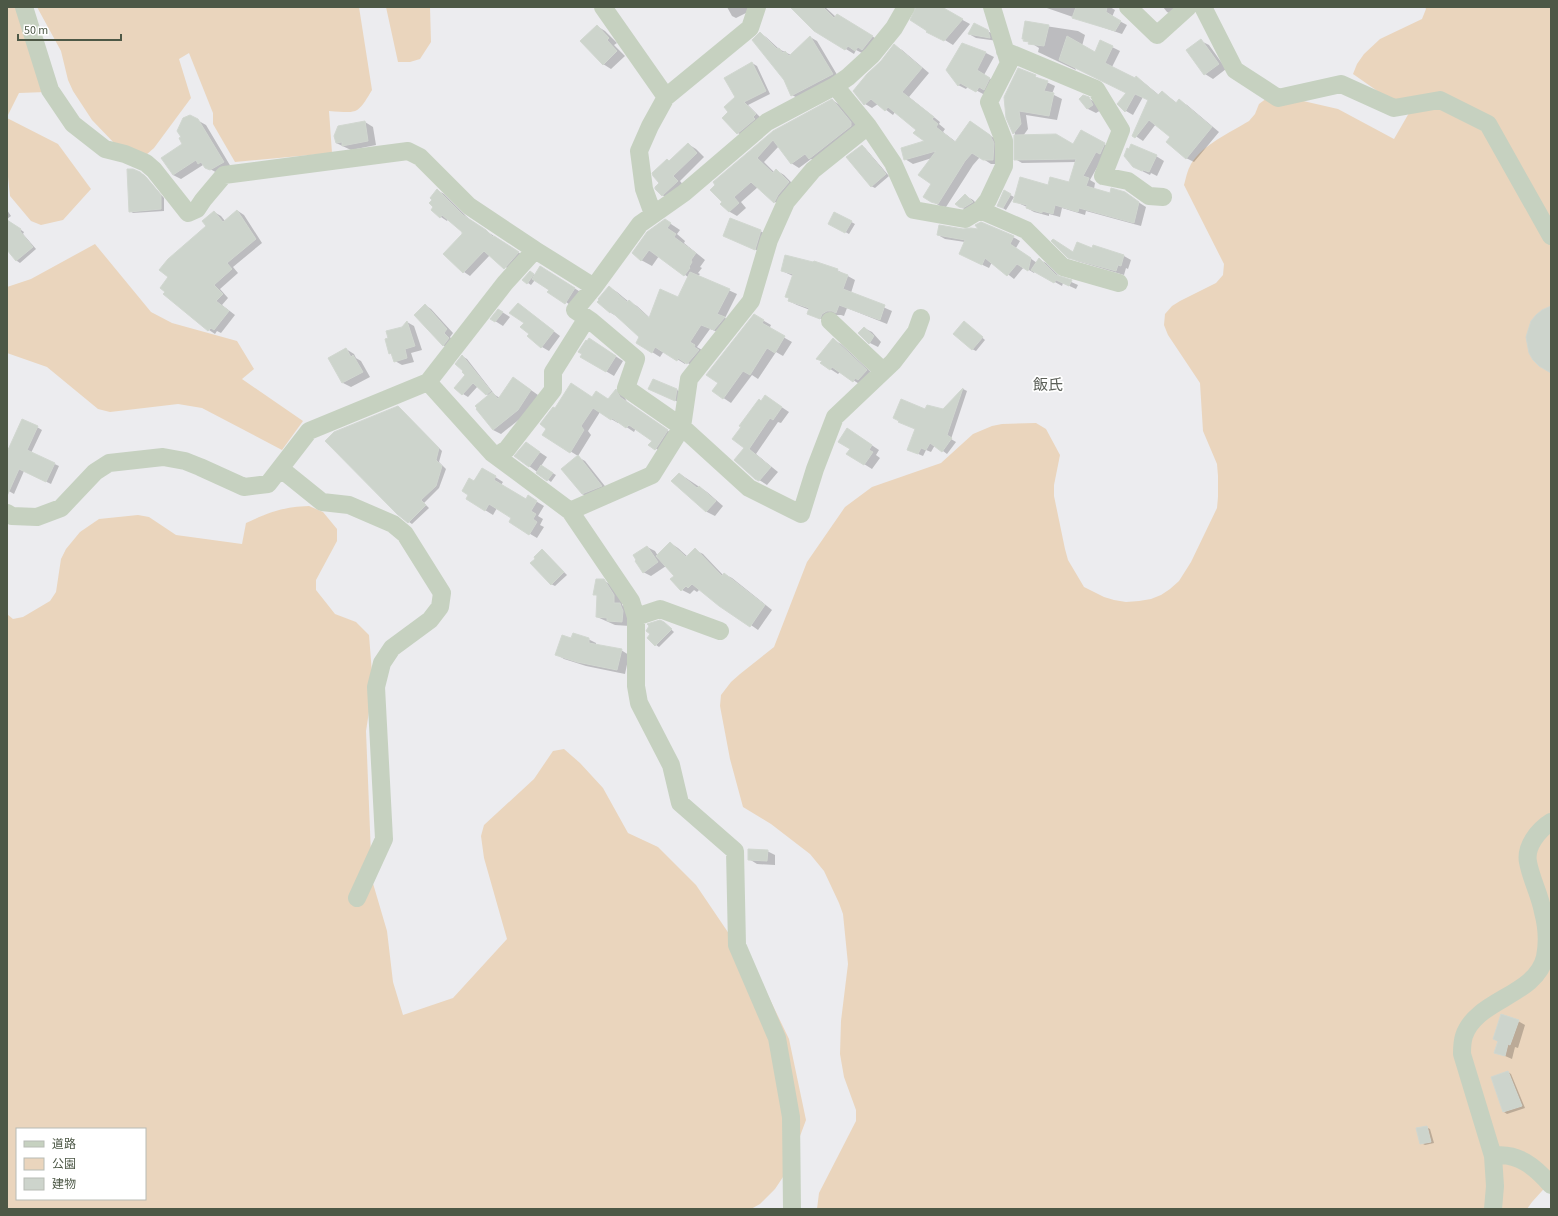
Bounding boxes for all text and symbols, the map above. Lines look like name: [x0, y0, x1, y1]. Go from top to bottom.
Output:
scale bar: [18, 16, 121, 42]
text: 50 m: [24, 22, 48, 39]
district label: 飯氏: [1033, 375, 1063, 396]
legend: [16, 1128, 146, 1200]
text: 道路: [52, 1136, 76, 1153]
text: 公園: [52, 1156, 76, 1173]
text: 建物: [52, 1176, 76, 1193]

